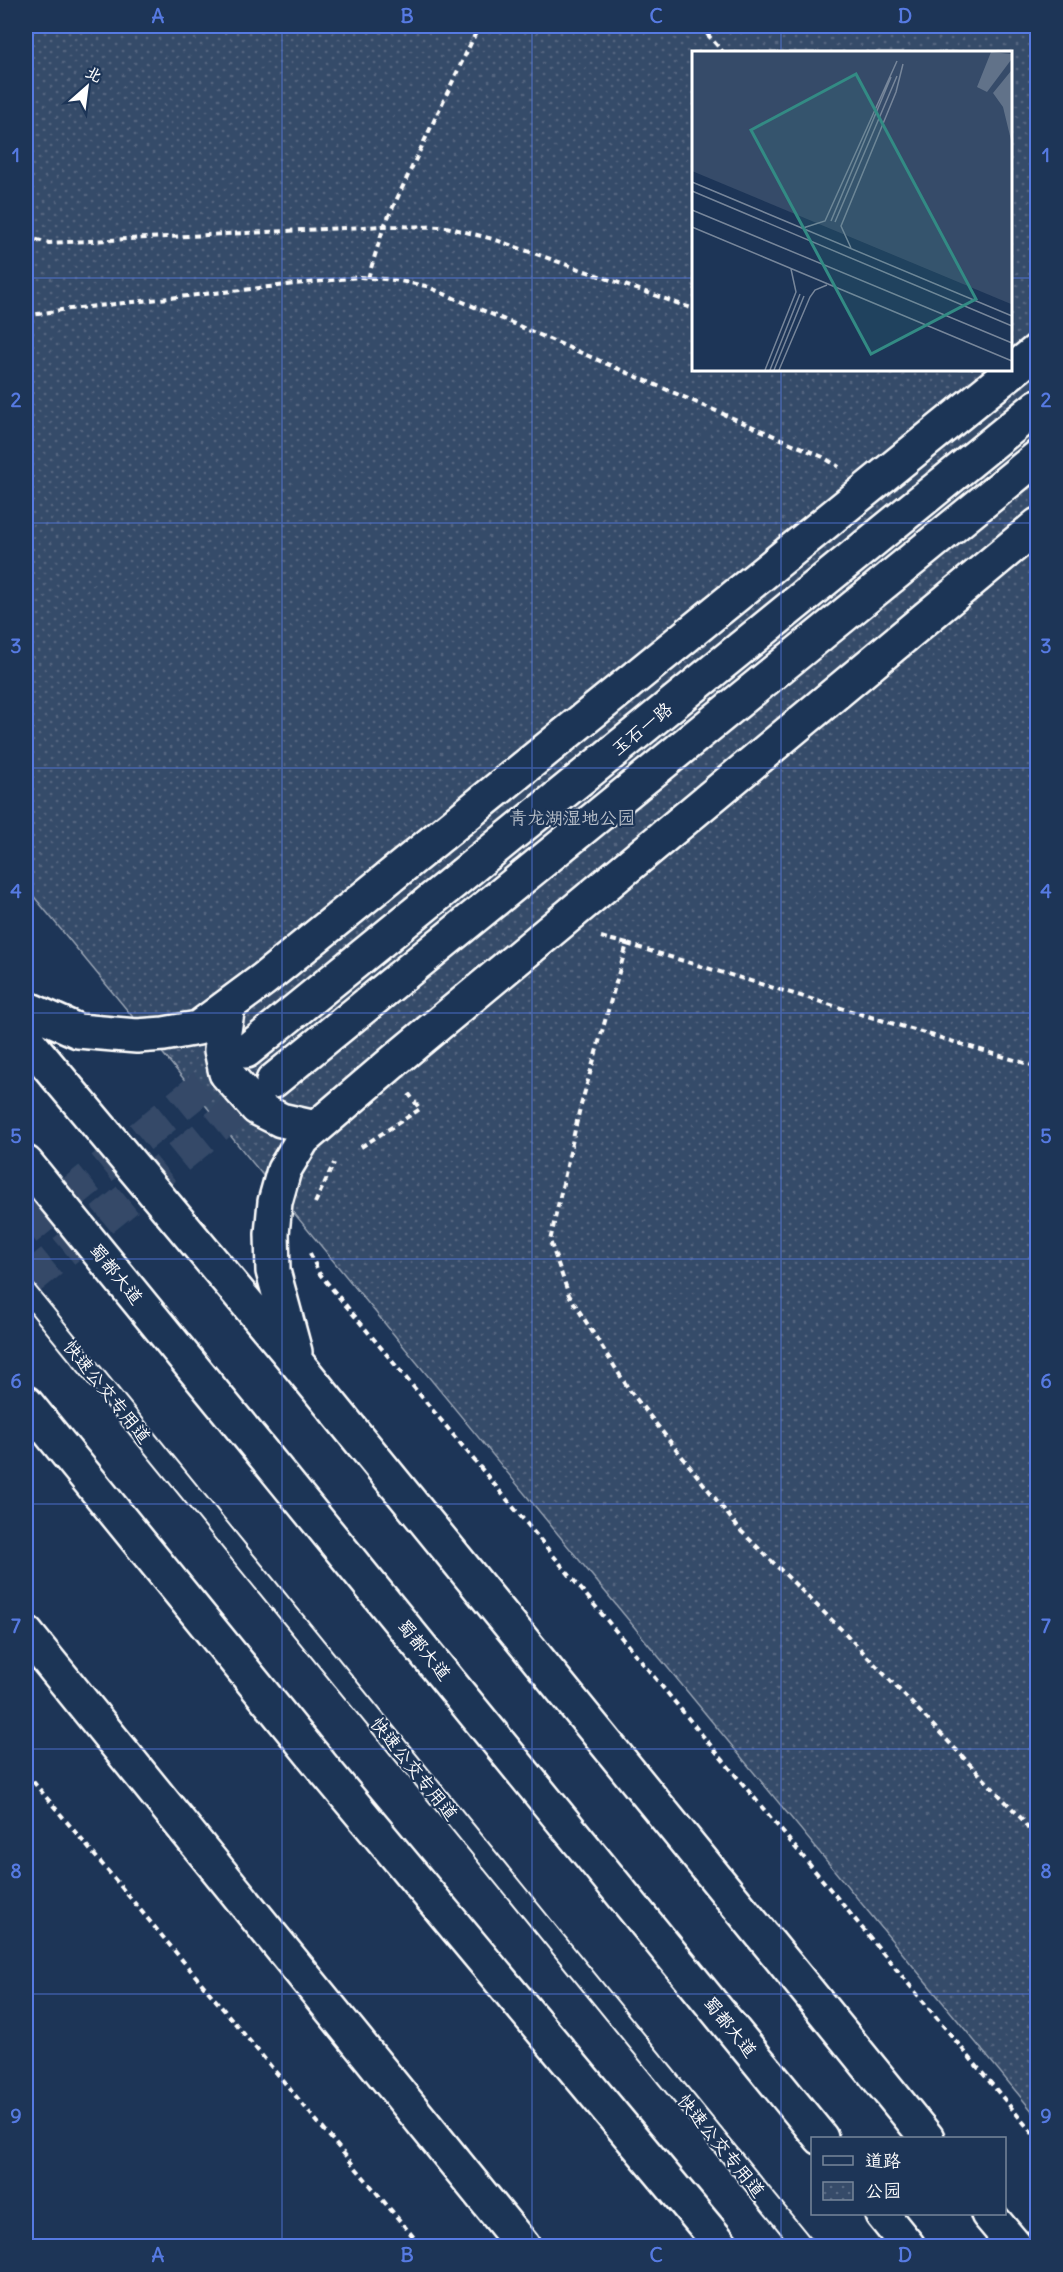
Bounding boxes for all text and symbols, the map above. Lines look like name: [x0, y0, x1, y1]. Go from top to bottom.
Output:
text: A: [152, 3, 165, 28]
text: B: [400, 3, 414, 28]
text: C: [649, 3, 663, 28]
text: D: [898, 3, 912, 28]
inset map: [692, 51, 1012, 370]
north arrow: [57, 57, 117, 117]
text: 北: [82, 61, 106, 86]
text: 1: [12, 142, 20, 167]
text: 1: [1042, 142, 1050, 167]
text: 2: [11, 387, 22, 412]
text: 2: [1041, 387, 1052, 412]
text: 3: [10, 633, 22, 658]
text: 3: [1040, 633, 1052, 658]
street label: 玉石一路: [606, 697, 677, 760]
park label: 青龙湖湿地公园: [509, 806, 635, 829]
text: 4: [10, 878, 22, 903]
text: 4: [1040, 878, 1052, 903]
text: 5: [10, 1123, 22, 1148]
text: 5: [1040, 1123, 1052, 1148]
street label: 蜀都大道: [85, 1238, 148, 1309]
street label: 快速公交专用道: [59, 1335, 156, 1448]
text: 6: [10, 1368, 22, 1393]
text: 6: [1040, 1368, 1052, 1393]
text: 7: [11, 1613, 21, 1638]
text: 7: [1041, 1613, 1051, 1638]
street label: 蜀都大道: [393, 1614, 456, 1685]
street label: 快速公交专用道: [366, 1712, 463, 1825]
text: 8: [10, 1858, 22, 1883]
text: 8: [1040, 1858, 1052, 1883]
street label: 蜀都大道: [699, 1991, 762, 2062]
street label: 快速公交专用道: [673, 2089, 770, 2202]
text: 9: [10, 2103, 22, 2128]
text: 9: [1040, 2103, 1052, 2128]
legend: [811, 2137, 1006, 2215]
text: 道路: [865, 2149, 901, 2172]
text: 公园: [865, 2179, 901, 2202]
text: A: [152, 2242, 165, 2267]
text: B: [400, 2242, 414, 2267]
text: C: [649, 2242, 663, 2267]
text: D: [898, 2242, 912, 2267]

